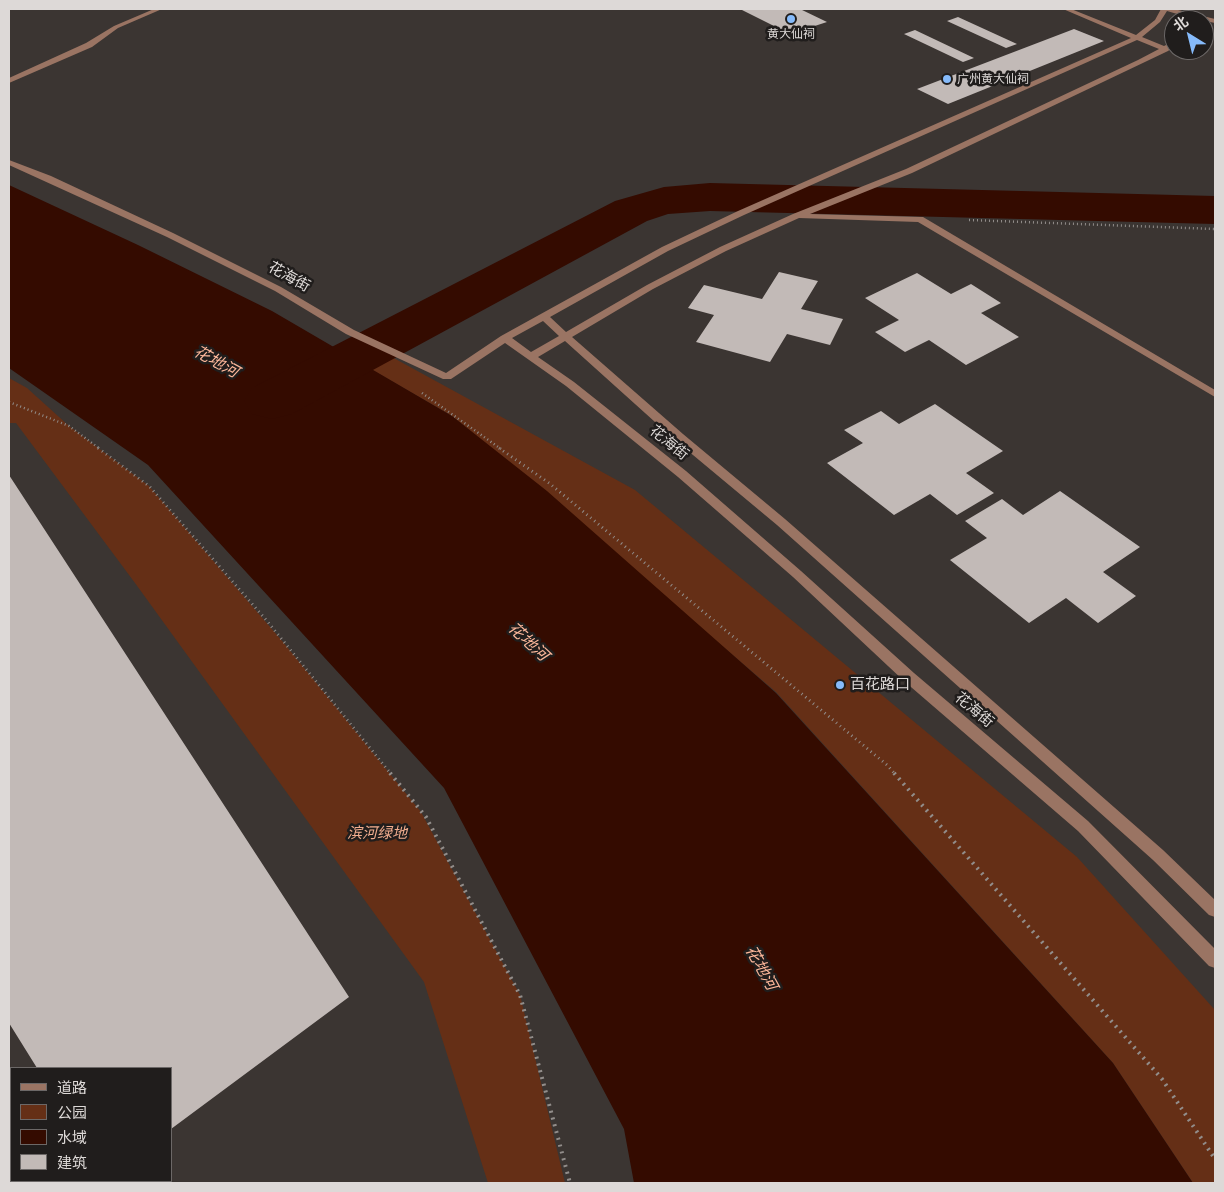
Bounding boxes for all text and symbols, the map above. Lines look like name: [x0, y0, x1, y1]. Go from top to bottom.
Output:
north arrow: [1164, 10, 1214, 60]
marker: 黄大仙祠: [785, 13, 797, 25]
text: 北: [1170, 13, 1191, 34]
place label: 黄大仙祠: [767, 27, 815, 41]
place label: 广州黄大仙祠: [957, 72, 1029, 86]
marker: 广州黄大仙祠: [941, 73, 953, 85]
street label: 花海街: [265, 258, 313, 296]
water label: 花地河: [190, 342, 242, 382]
street label: 花海街: [646, 422, 692, 464]
water label: 花地河: [504, 619, 552, 665]
place label: 百花路口: [850, 676, 910, 694]
marker: 百花路口: [834, 679, 846, 691]
street label: 花海街: [951, 689, 997, 731]
park label: 滨河绿地: [347, 825, 407, 843]
water label: 花地河: [741, 942, 781, 994]
legend: [10, 1067, 172, 1182]
text: 道路: [57, 1079, 87, 1097]
text: 公园: [57, 1104, 87, 1122]
text: 水域: [57, 1129, 87, 1147]
text: 建筑: [57, 1154, 87, 1172]

